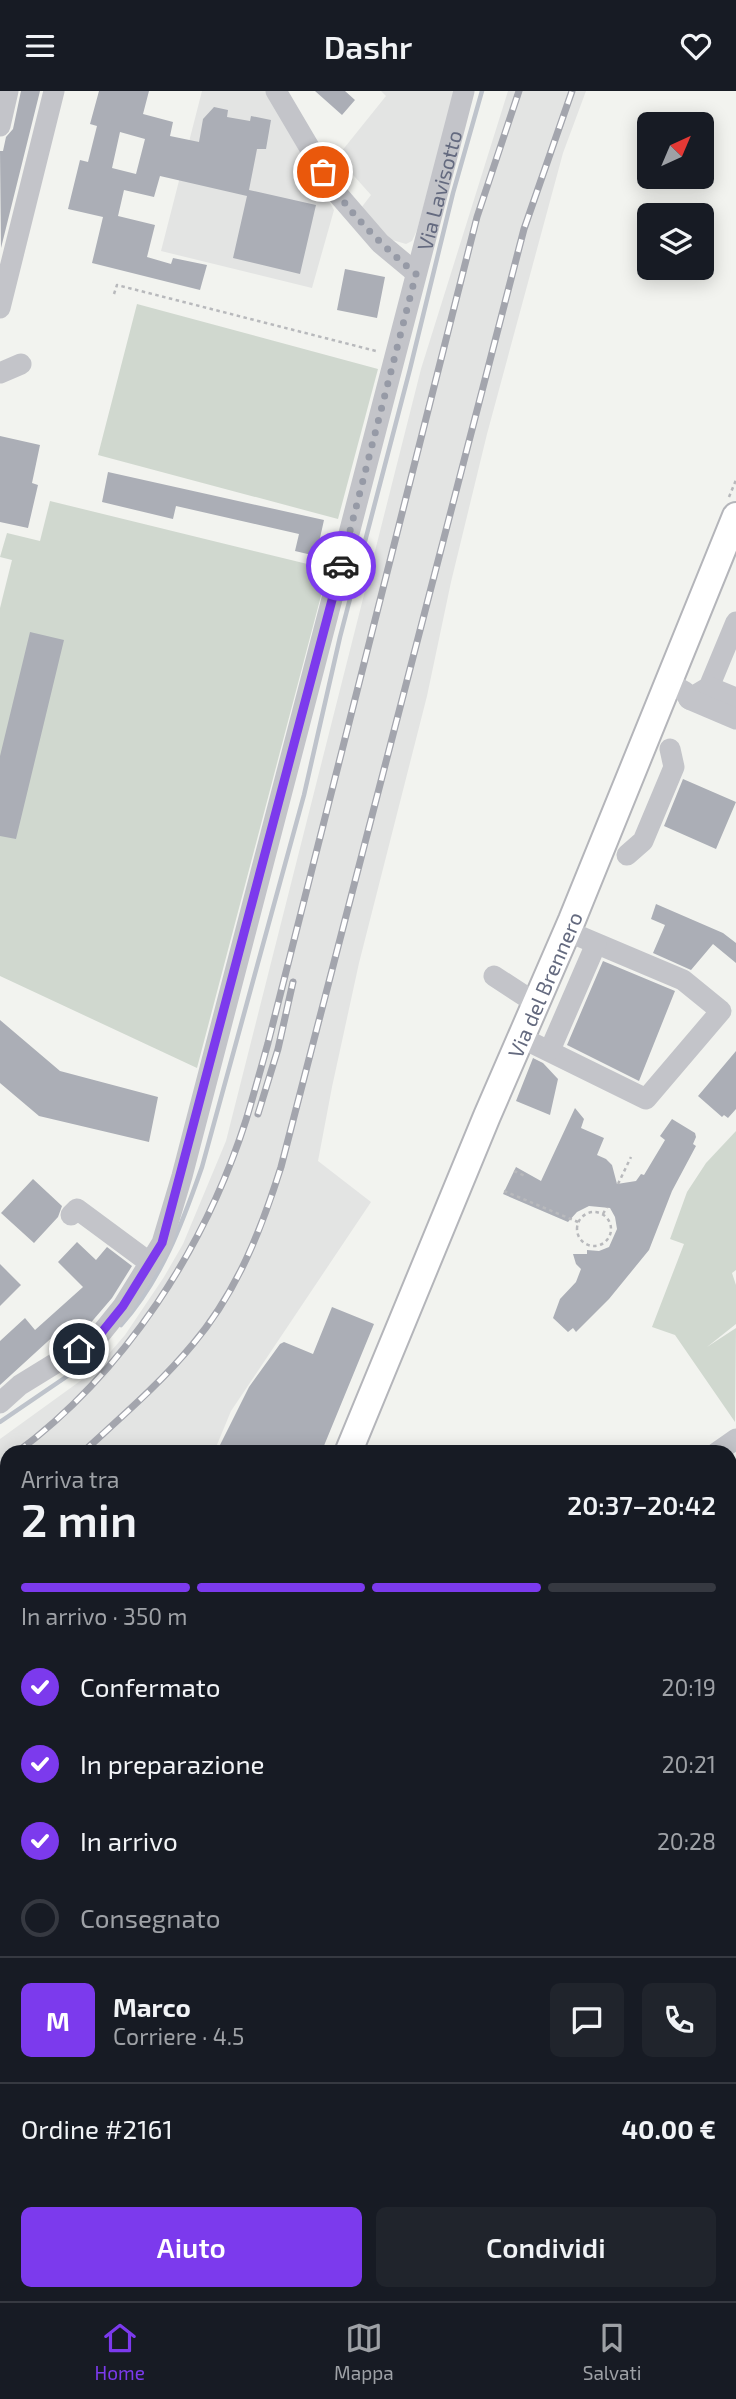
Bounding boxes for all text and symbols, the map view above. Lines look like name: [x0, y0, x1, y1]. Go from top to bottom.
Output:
icon: menu: [21, 27, 59, 65]
text: Dashr: [324, 27, 412, 65]
icon: heart: [677, 27, 715, 65]
north arrow: [637, 112, 714, 189]
map controls: [637, 112, 714, 280]
street label: Via Lavisotto: [411, 127, 466, 253]
pin: [293, 142, 353, 202]
icon: bag: [304, 153, 342, 191]
button: layers: [637, 203, 714, 280]
courier: [306, 531, 376, 601]
icon: car: [322, 547, 360, 585]
street label: Via del Brennero: [502, 908, 587, 1061]
pin: [49, 1319, 109, 1379]
icon: home: [60, 1330, 98, 1368]
text: Arriva tra: [21, 1465, 120, 1493]
text: 20:37–20:42: [567, 1489, 716, 1520]
text: 2 min: [21, 1491, 137, 1546]
text: In arrivo · 350 m: [21, 1602, 187, 1630]
icon: check: [21, 1668, 59, 1706]
text: Confermato: [80, 1671, 220, 1702]
text: 20:19: [661, 1673, 716, 1701]
icon: check: [21, 1745, 59, 1783]
text: In preparazione: [80, 1748, 264, 1779]
text: 20:21: [662, 1750, 716, 1778]
icon: check: [21, 1822, 59, 1860]
text: In arrivo: [80, 1825, 178, 1856]
text: 20:28: [657, 1827, 716, 1855]
text: Consegnato: [80, 1902, 220, 1933]
button: chat: [550, 1983, 624, 2057]
button: phone: [642, 1983, 716, 2057]
text: Marco: [113, 1991, 191, 2022]
text: M: [46, 2005, 70, 2036]
text: Corriere · 4.5: [113, 2022, 244, 2050]
text: Ordine #2161: [21, 2113, 173, 2144]
text: 40.00 €: [622, 2113, 716, 2144]
button: Aiuto: [21, 2207, 362, 2287]
button: Condividi: [376, 2207, 716, 2287]
tab: Home: [95, 2319, 145, 2384]
tab: Mappa: [334, 2319, 394, 2384]
tab: Salvati: [583, 2319, 641, 2384]

